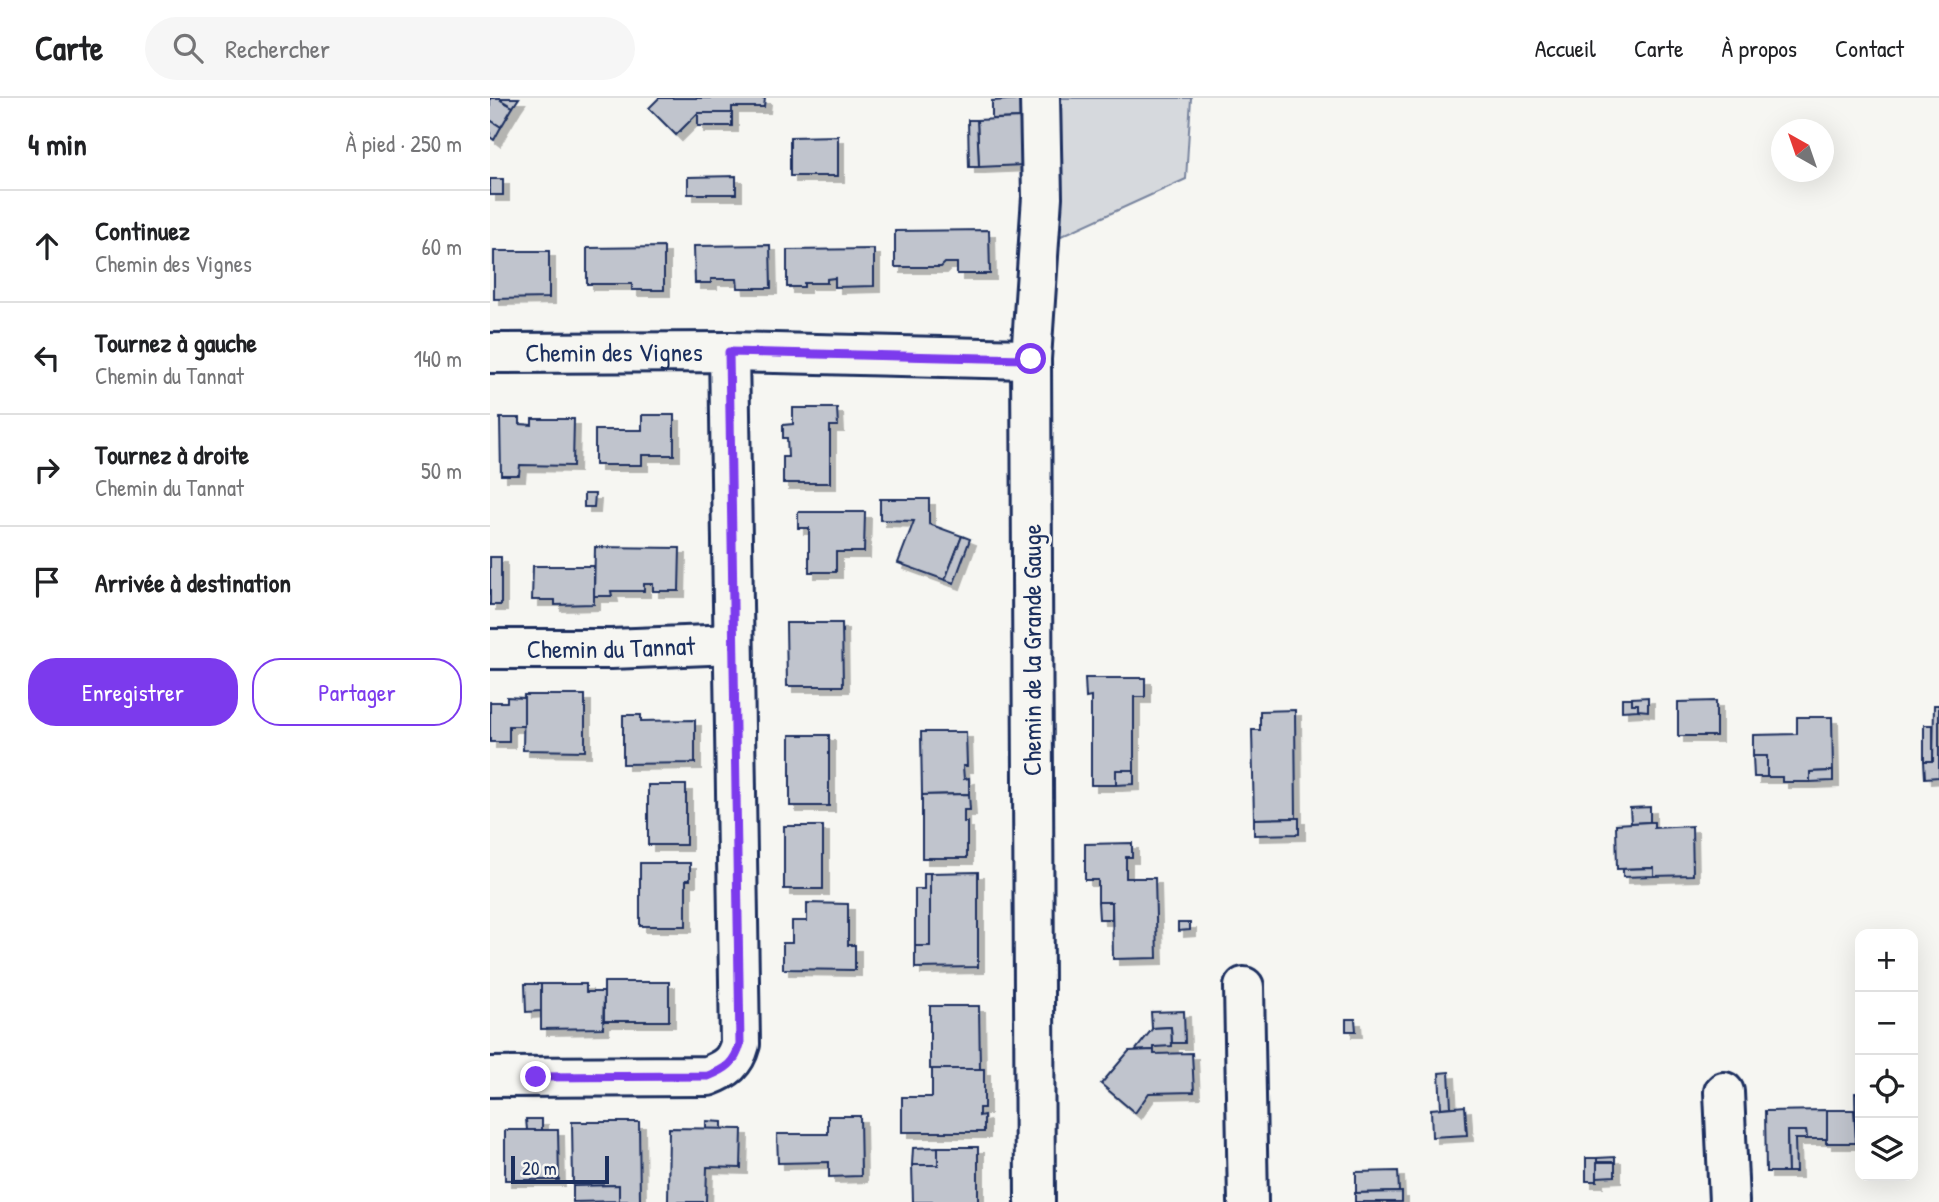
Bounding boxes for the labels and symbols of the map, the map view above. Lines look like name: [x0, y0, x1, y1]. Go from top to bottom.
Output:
north arrow: [1771, 119, 1834, 182]
street label: Chemin des Vignes: [525, 334, 703, 370]
route start: [1015, 343, 1046, 374]
street label: Chemin de la Grande Gauge: [1014, 524, 1049, 776]
street label: Chemin du Tannat: [527, 628, 697, 666]
route end: [520, 1061, 551, 1092]
scale bar: [511, 1153, 609, 1185]

